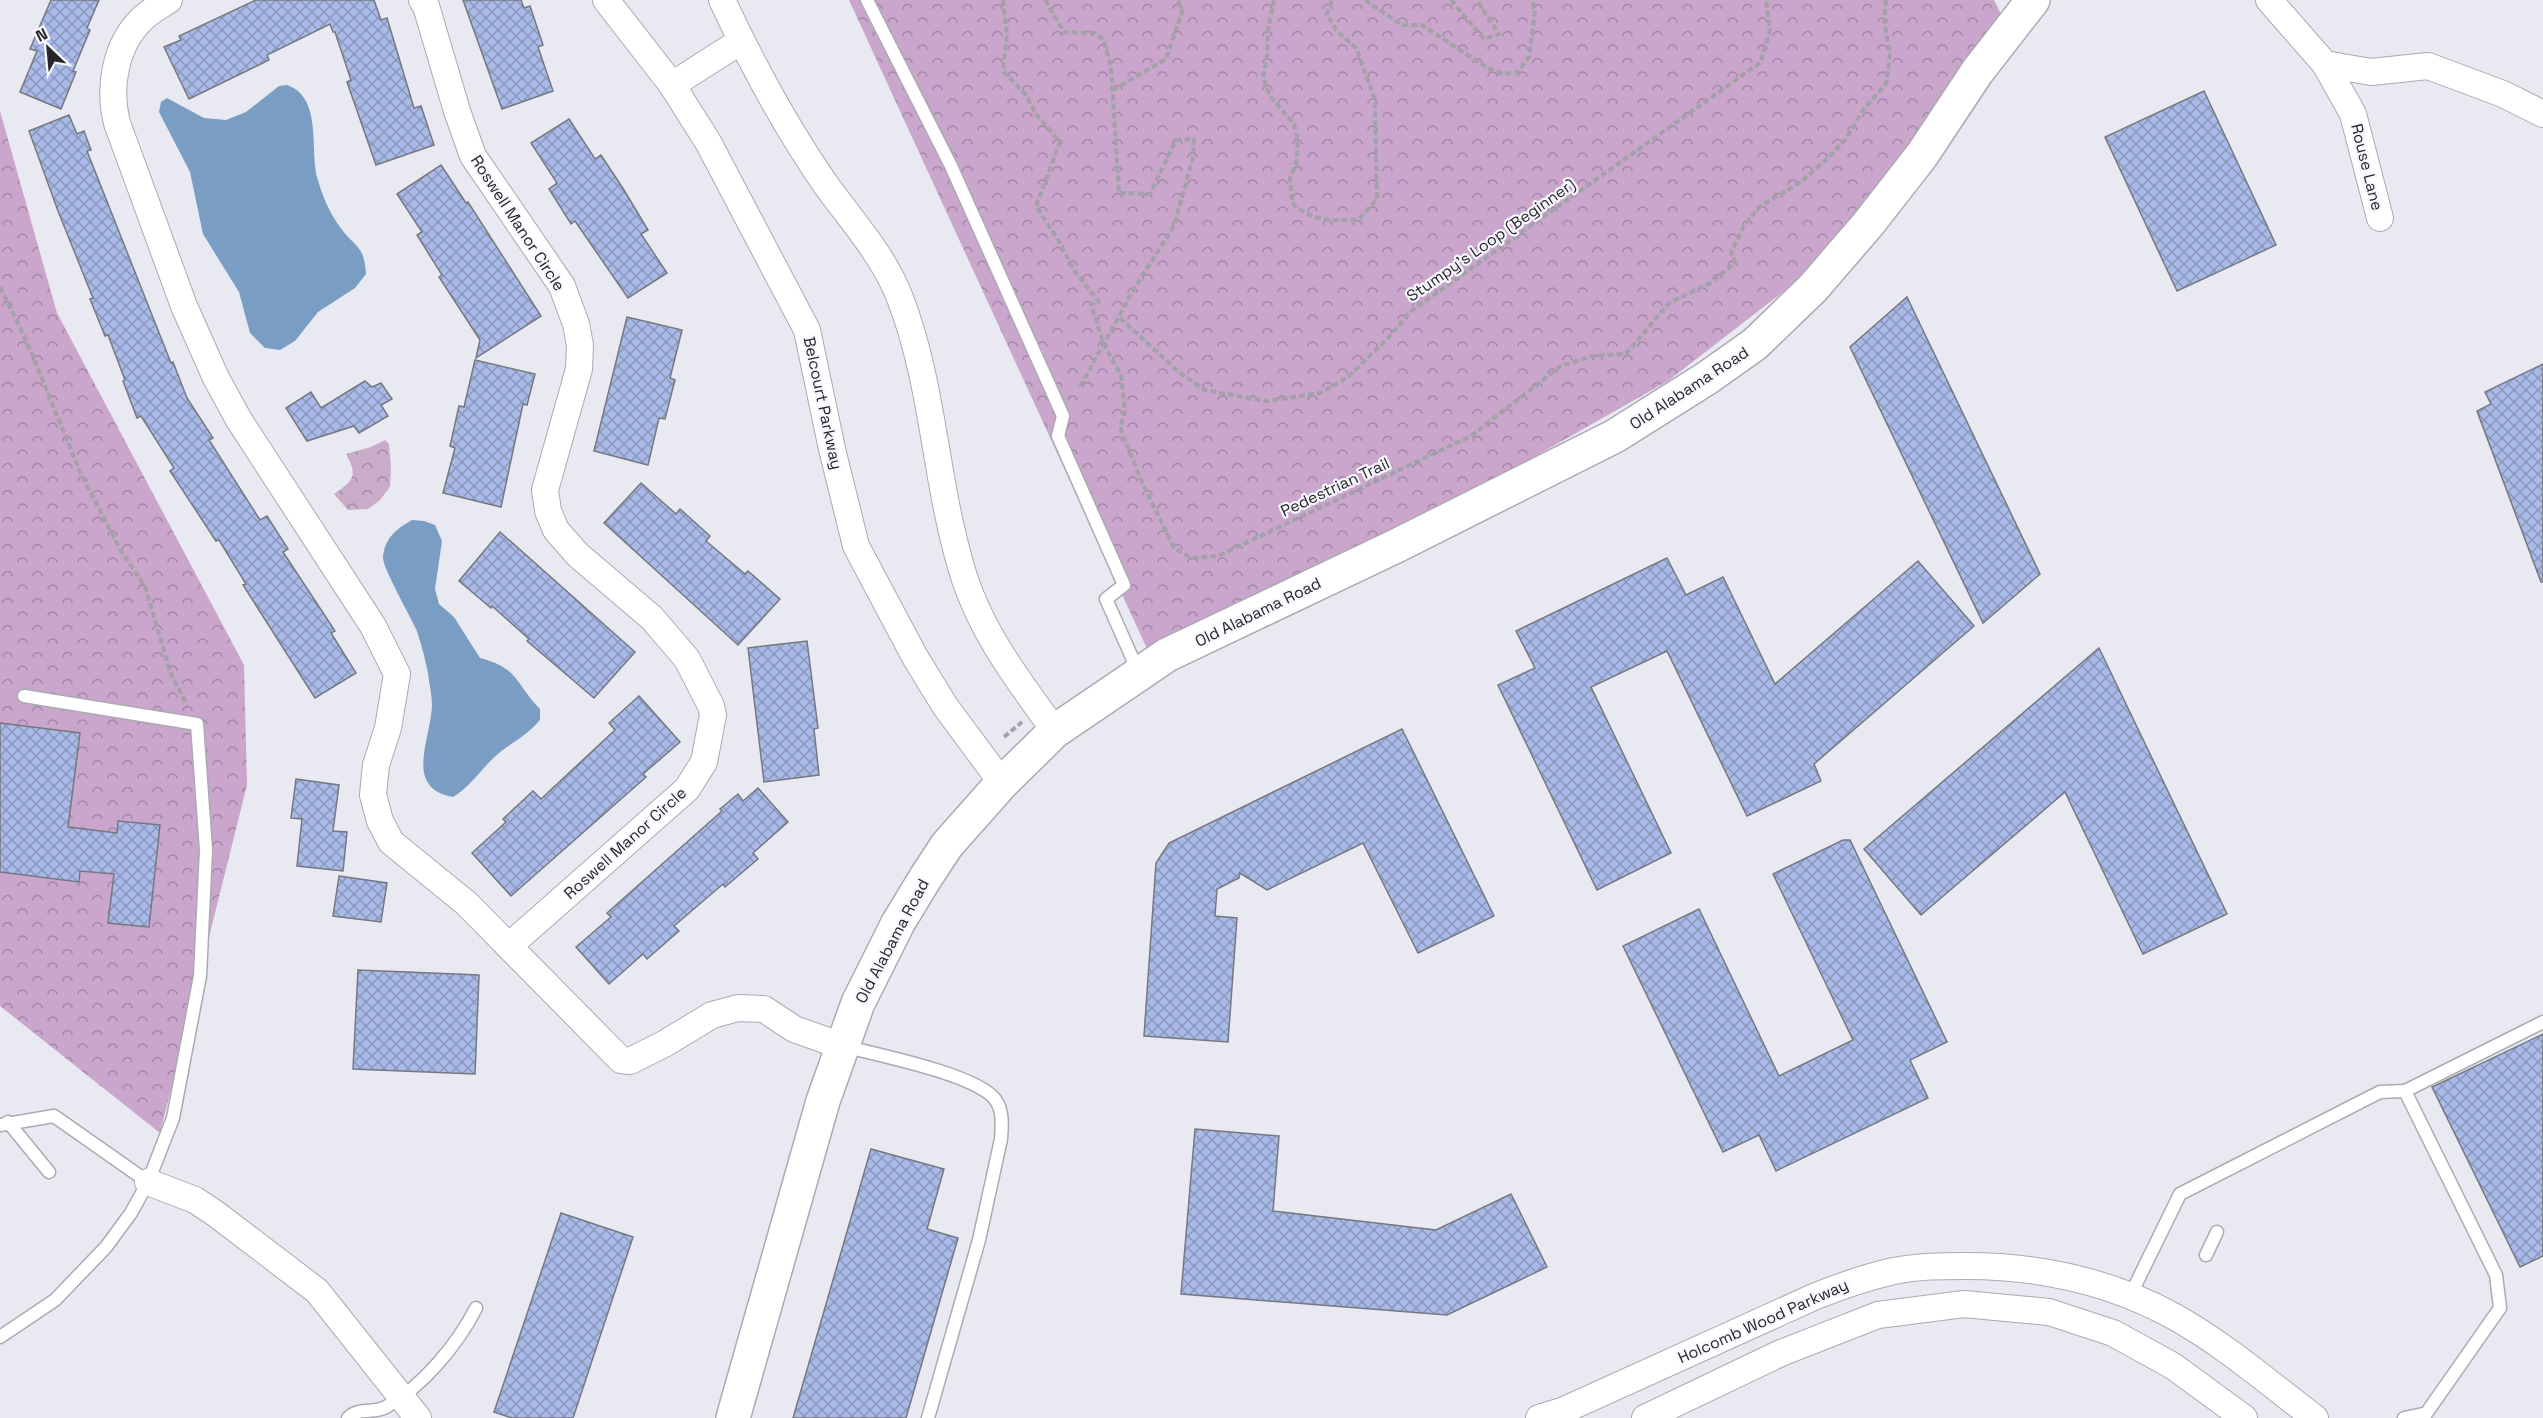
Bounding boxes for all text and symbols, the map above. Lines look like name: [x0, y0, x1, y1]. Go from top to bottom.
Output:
north arrow: [18, 18, 78, 78]
text: N: [32, 23, 51, 47]
street label: Rouse Lane: [2346, 121, 2388, 213]
street label: Roswell Manor Circle: [466, 151, 570, 295]
street label: Stumpy's Loop (Beginner): [1402, 174, 1580, 306]
street label: Belcourt Parkway: [799, 335, 847, 471]
street label: Old Alabama Road: [1625, 342, 1753, 434]
street label: Pedestrian Trail: [1277, 453, 1393, 521]
street label: Old Alabama Road: [1191, 572, 1325, 652]
street label: Roswell Manor Circle: [559, 782, 691, 904]
street label: Old Alabama Road: [850, 875, 934, 1007]
street label: Holcomb Wood Parkway: [1674, 1274, 1852, 1368]

